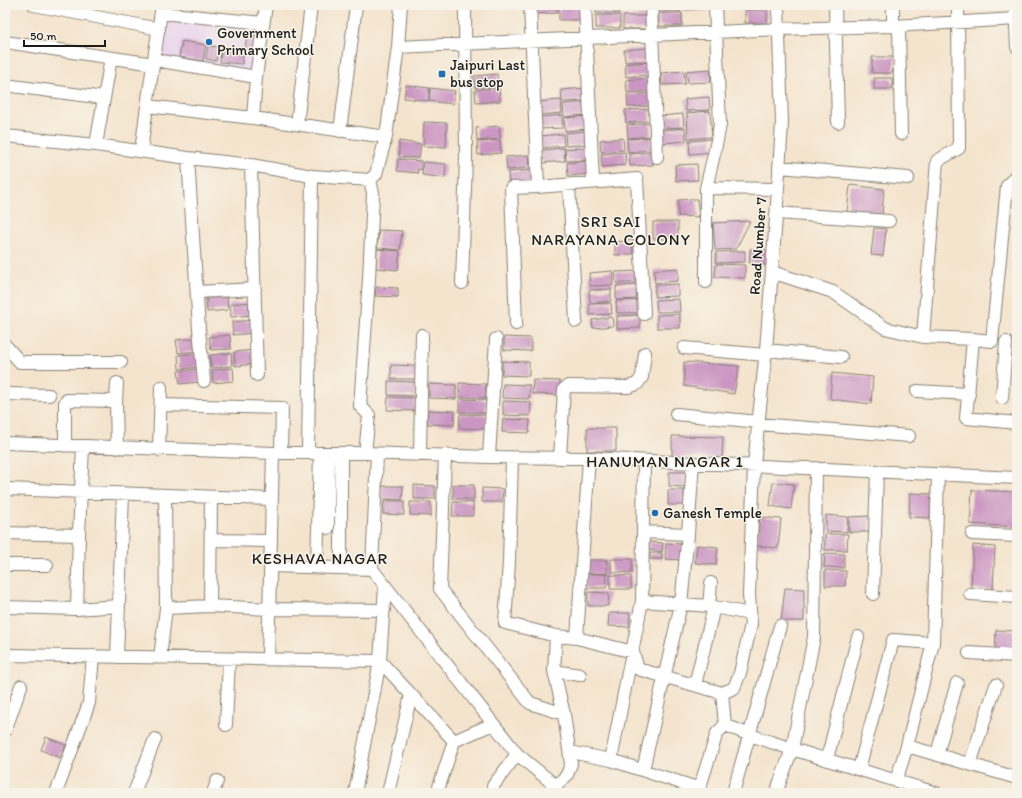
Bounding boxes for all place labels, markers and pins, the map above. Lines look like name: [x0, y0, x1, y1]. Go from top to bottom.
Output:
place label: Government Primary School: [217, 24, 315, 59]
marker: Government Primary School: [204, 37, 214, 47]
place label: Jaipuri Last bus stop: [450, 56, 526, 91]
marker: Jaipuri Last bus stop: [437, 69, 447, 79]
place label: Ganesh Temple: [663, 504, 762, 522]
marker: Ganesh Temple: [650, 508, 660, 518]

